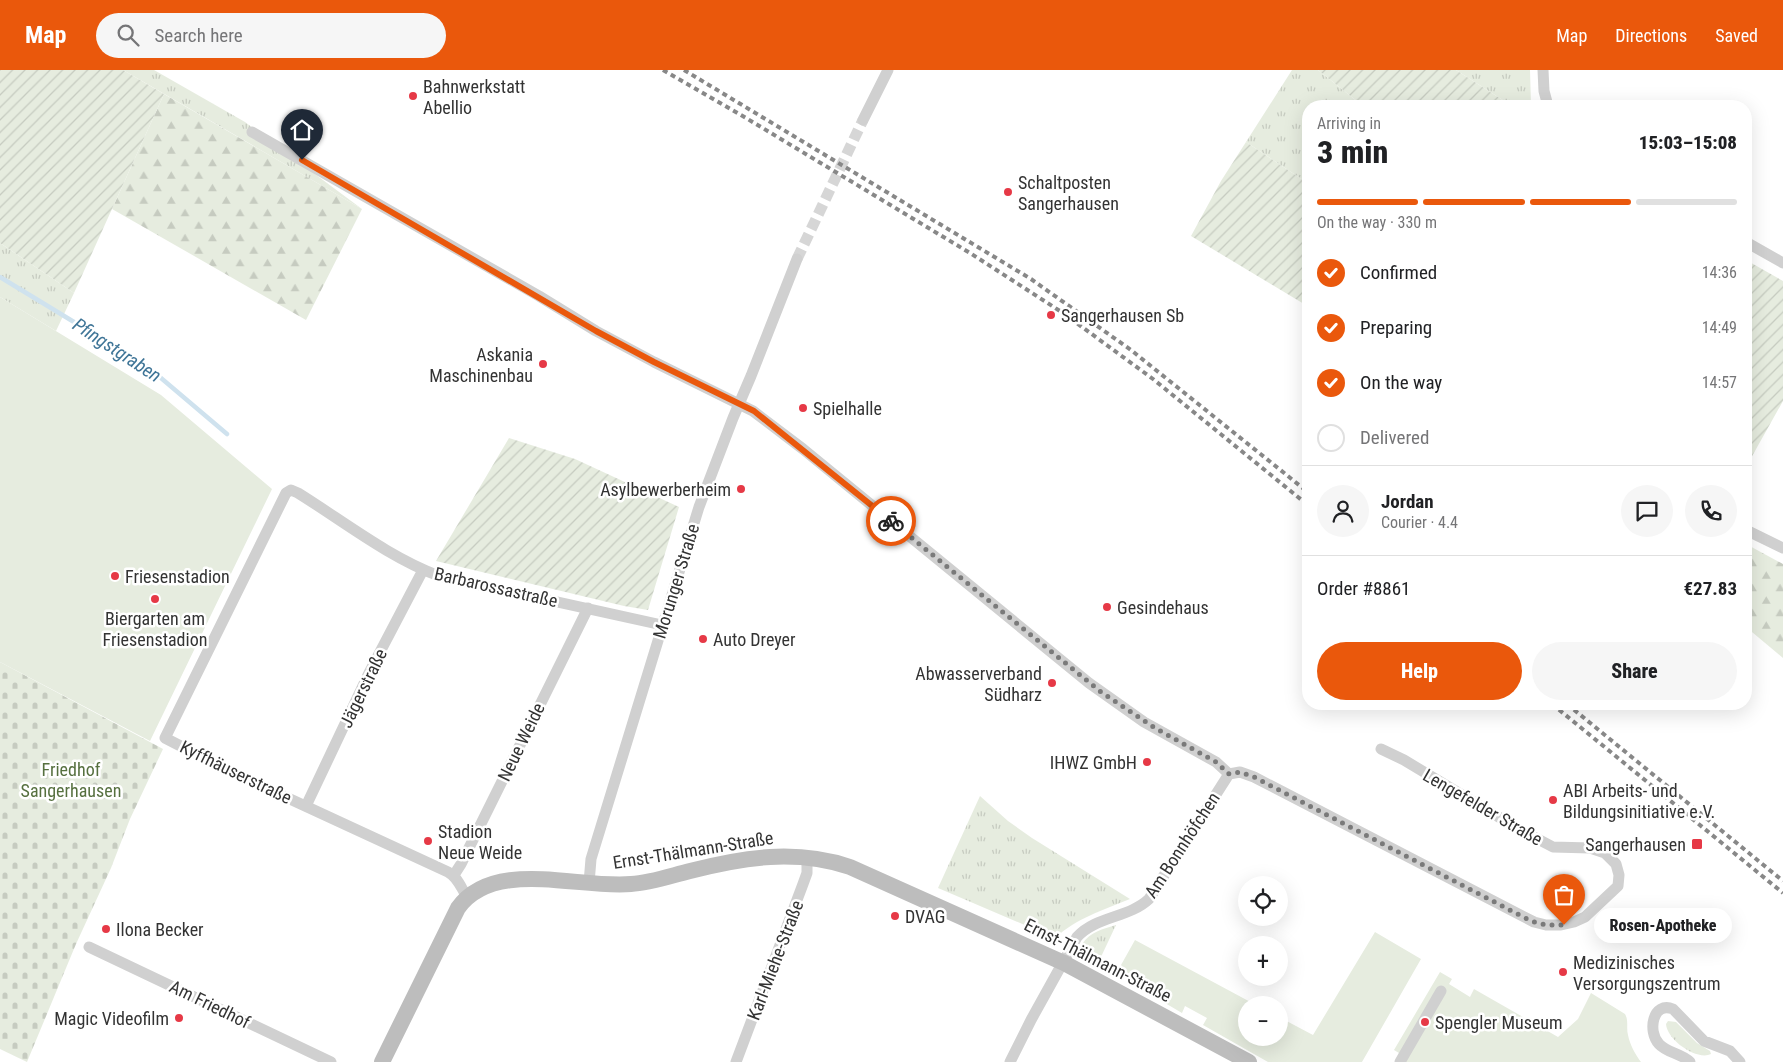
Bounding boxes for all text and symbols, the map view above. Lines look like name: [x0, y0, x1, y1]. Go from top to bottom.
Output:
search box: [96, 13, 446, 58]
text: Map: [25, 21, 66, 49]
icon: search: [114, 21, 142, 49]
text: Search here: [154, 24, 243, 47]
text: Map: [1556, 25, 1587, 46]
text: Directions: [1615, 25, 1687, 46]
text: Saved: [1715, 25, 1758, 46]
place label: Bahnwerkstatt Abellio: [423, 76, 525, 118]
marker: Bahnwerkstatt Abellio: [407, 90, 419, 102]
pin: [281, 109, 323, 160]
text: Arriving in: [1317, 114, 1381, 133]
icon: home: [288, 116, 316, 144]
text: 15:03–15:08: [1639, 131, 1737, 154]
text: 3 min: [1317, 133, 1388, 171]
place label: Schaltposten Sangerhausen: [1018, 172, 1119, 214]
marker: Schaltposten Sangerhausen: [1002, 186, 1014, 198]
text: On the way · 330 m: [1317, 213, 1437, 232]
icon: check: [1317, 259, 1345, 287]
text: Confirmed: [1360, 261, 1437, 284]
text: 14:36: [1702, 263, 1737, 282]
place label: Sangerhausen Sb: [1061, 305, 1184, 326]
marker: Sangerhausen Sb: [1045, 309, 1057, 321]
water label: Pfingstgraben: [68, 313, 166, 387]
icon: check: [1317, 314, 1345, 342]
text: Preparing: [1360, 316, 1432, 339]
text: 14:49: [1702, 318, 1737, 337]
place label: Askania Maschinenbau: [429, 344, 533, 386]
marker: Askania Maschinenbau: [537, 358, 549, 370]
icon: check: [1317, 369, 1345, 397]
text: On the way: [1360, 371, 1442, 394]
text: 14:57: [1702, 373, 1737, 392]
place label: Spielhalle: [813, 398, 882, 419]
marker: Spielhalle: [797, 402, 809, 414]
text: Delivered: [1360, 426, 1429, 449]
place label: Asylbewerberheim: [600, 479, 731, 500]
marker: Asylbewerberheim: [735, 483, 747, 495]
button: person: [1317, 485, 1369, 537]
button: chat: [1621, 485, 1673, 537]
button: phone: [1685, 485, 1737, 537]
text: Jordan: [1381, 490, 1434, 513]
courier: [866, 496, 916, 546]
icon: bike: [877, 507, 905, 535]
text: Courier · 4.4: [1381, 513, 1458, 532]
street label: Morunger Straße: [649, 521, 703, 641]
street label: Barbarossastraße: [432, 563, 560, 611]
place label: Friesenstadion: [125, 566, 230, 587]
marker: Friesenstadion: [109, 570, 121, 582]
text: Order #8861: [1317, 577, 1410, 600]
text: €27.83: [1683, 577, 1737, 600]
marker: Biergarten am Friesenstadion: [149, 593, 161, 605]
place label: Gesindehaus: [1117, 597, 1209, 618]
marker: Gesindehaus: [1101, 601, 1113, 613]
place label: Biergarten am Friesenstadion: [103, 608, 207, 650]
place label: Auto Dreyer: [713, 629, 796, 650]
marker: Auto Dreyer: [697, 633, 709, 645]
button: Help: [1317, 642, 1522, 700]
button: Share: [1532, 642, 1737, 700]
street label: Jägerstraße: [335, 645, 391, 731]
place label: Abwasserverband Südharz: [915, 663, 1042, 705]
marker: Abwasserverband Südharz: [1046, 677, 1058, 689]
street label: Neue Weide: [493, 700, 549, 784]
street label: Kyffhäuserstraße: [177, 736, 295, 808]
place label: IHWZ GmbH: [1050, 752, 1137, 773]
marker: IHWZ GmbH: [1141, 756, 1153, 768]
park label: Friedhof Sangerhausen: [21, 759, 121, 801]
street label: Lengefelder Straße: [1420, 764, 1546, 850]
place label: ABI Arbeits- und Bildungsinitiative e.V.: [1563, 780, 1715, 822]
street label: Am Bonnhöfchen: [1140, 788, 1224, 902]
marker: ABI Arbeits- und Bildungsinitiative e.V.: [1547, 794, 1559, 806]
place label: Stadion Neue Weide: [438, 821, 522, 863]
street label: Ernst-Thälmann-Straße: [611, 827, 775, 873]
place label: Sangerhausen: [1585, 834, 1686, 855]
marker: Stadion Neue Weide: [422, 835, 434, 847]
marker: Sangerhausen: [1690, 837, 1704, 851]
pin: [1543, 874, 1585, 925]
map controls: [1238, 876, 1288, 1046]
button: locate: [1238, 876, 1288, 926]
icon: bag: [1550, 881, 1578, 909]
street label: Karl-Miehe-Straße: [743, 897, 807, 1023]
place label: DVAG: [905, 906, 945, 927]
callout: Rosen-Apotheke: [1594, 908, 1732, 942]
marker: DVAG: [889, 910, 901, 922]
street label: Ernst-Thälmann-Straße: [1021, 914, 1175, 1006]
text: Rosen-Apotheke: [1610, 916, 1716, 935]
place label: Ilona Becker: [116, 919, 204, 940]
marker: Ilona Becker: [100, 923, 112, 935]
button: +: [1238, 936, 1288, 986]
place label: Medizinisches Versorgungszentrum: [1573, 952, 1721, 994]
marker: Medizinisches Versorgungszentrum: [1557, 966, 1569, 978]
street label: Am Friedhof: [166, 976, 254, 1033]
button: −: [1238, 996, 1288, 1046]
place label: Magic Videofilm: [54, 1008, 169, 1029]
marker: Magic Videofilm: [173, 1012, 185, 1024]
place label: Spengler Museum: [1435, 1012, 1563, 1033]
marker: Spengler Museum: [1419, 1016, 1431, 1028]

